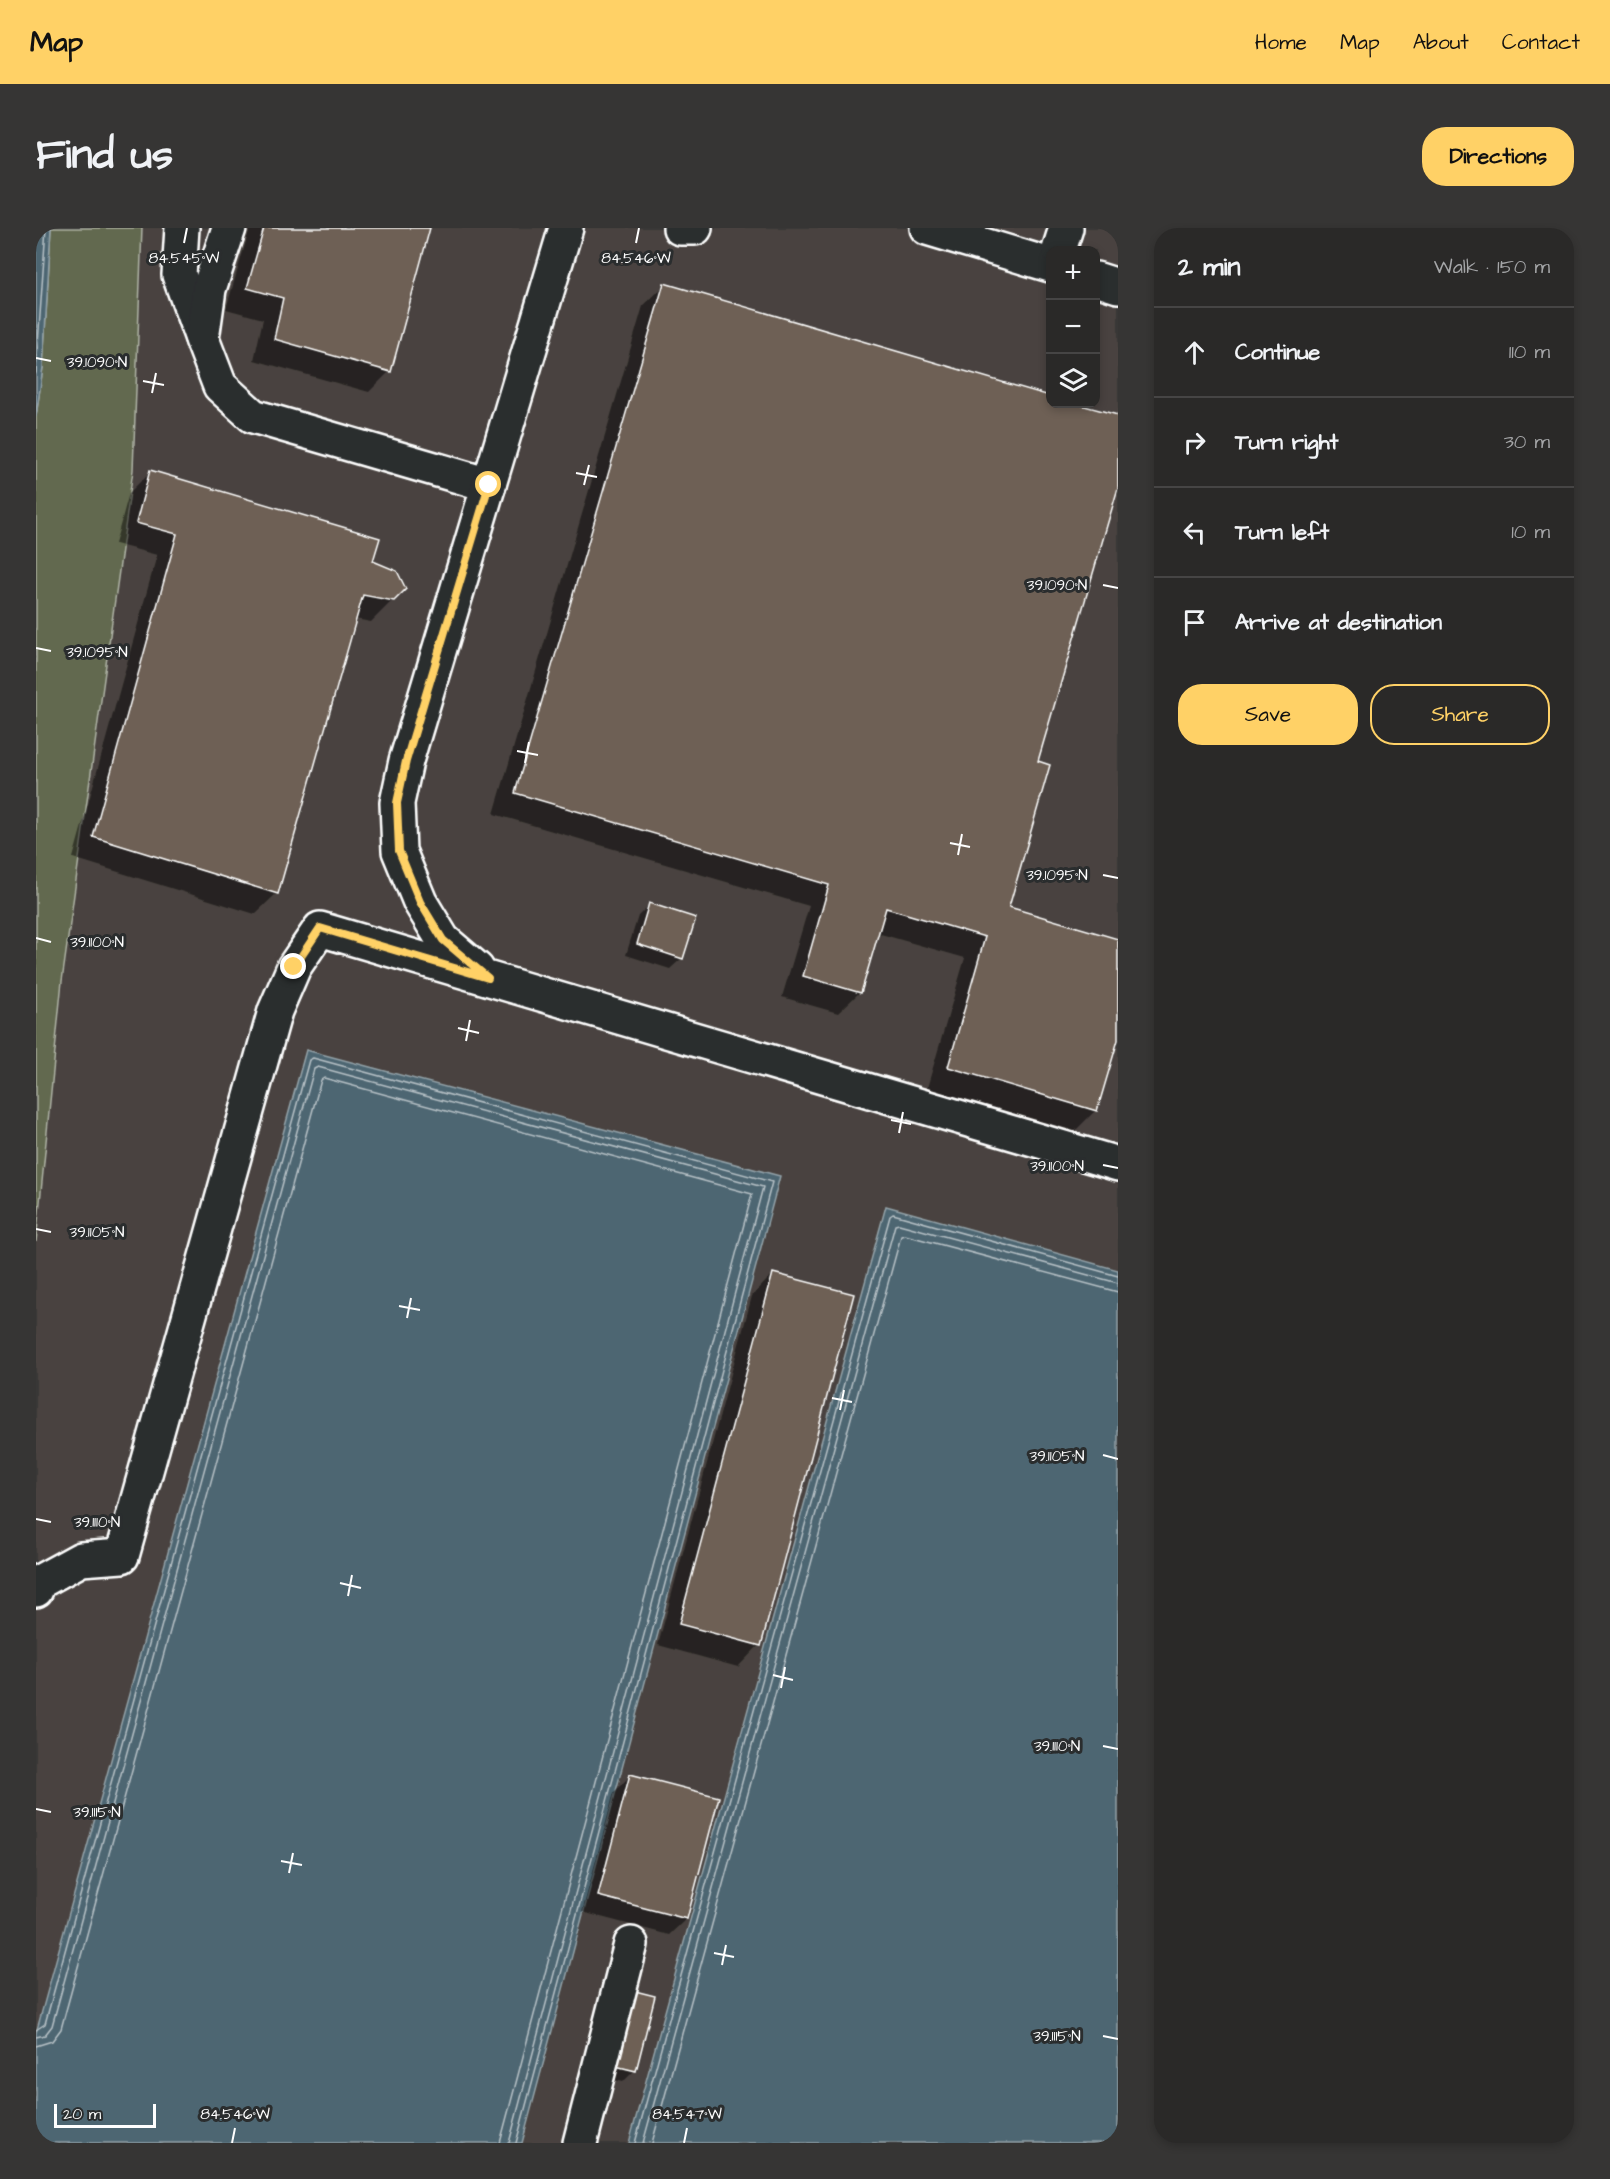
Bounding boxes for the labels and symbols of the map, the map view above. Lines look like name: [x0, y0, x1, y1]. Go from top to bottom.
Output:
text: 84.545°W: [149, 248, 219, 269]
text: 84.546°W: [601, 248, 671, 269]
text: 39.1090°N: [67, 352, 127, 373]
route start: [475, 471, 501, 497]
text: 39.1090°N: [1027, 575, 1087, 596]
text: 39.1095°N: [66, 642, 128, 663]
text: 39.1095°N: [1026, 865, 1088, 886]
text: 39.1100°N: [70, 932, 124, 953]
route end: [280, 953, 306, 979]
text: 39.1100°N: [1030, 1156, 1084, 1177]
text: 39.1105°N: [70, 1222, 124, 1243]
text: 39.1105°N: [1030, 1446, 1084, 1467]
text: 39.1110°N: [74, 1512, 120, 1533]
text: 39.1110°N: [1034, 1736, 1080, 1757]
text: 39.1115°N: [73, 1802, 121, 1823]
text: 39.1115°N: [1033, 2026, 1081, 2047]
scale bar: [54, 2101, 156, 2128]
text: 84.546°W: [200, 2104, 270, 2125]
text: 84.547°W: [652, 2104, 722, 2125]

